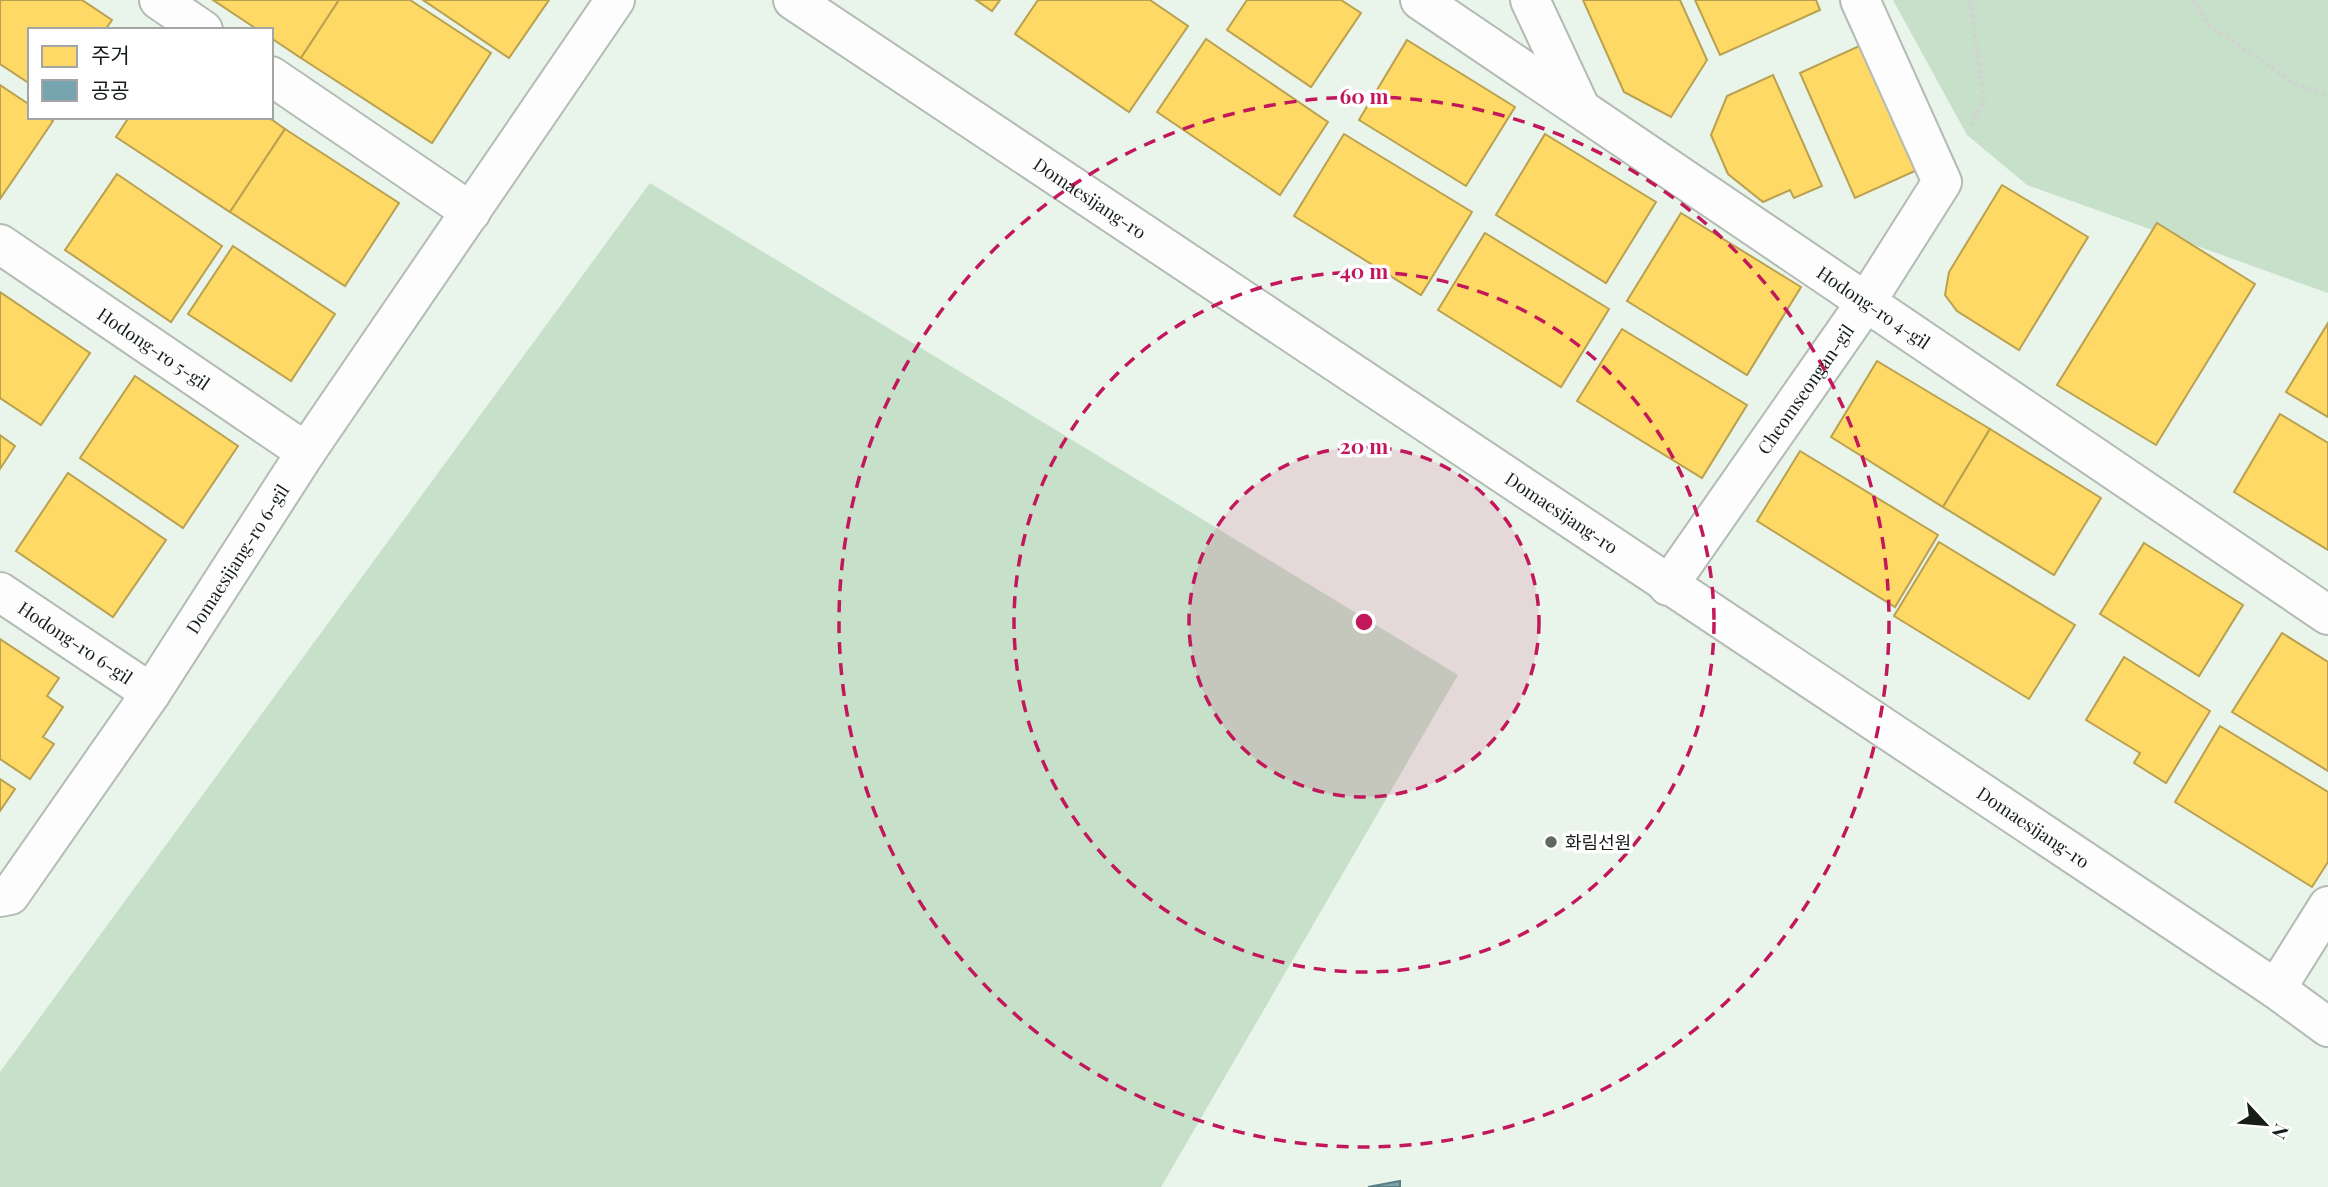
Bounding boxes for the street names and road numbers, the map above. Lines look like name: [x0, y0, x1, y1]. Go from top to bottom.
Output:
street label: Domaesijang-ro: [1029, 152, 1151, 244]
street label: Hodong-ro 4-gil: [1812, 260, 1935, 354]
street label: Hodong-ro 5-gil: [93, 302, 215, 395]
street label: Cheomseongan-gil: [1752, 319, 1859, 459]
street label: Domaesijang-ro: [1501, 466, 1623, 559]
street label: Domaesijang-ro 6-gil: [180, 480, 294, 638]
street label: Hodong-ro 6-gil: [14, 596, 137, 689]
street label: Domaesijang-ro: [1973, 781, 2094, 873]

